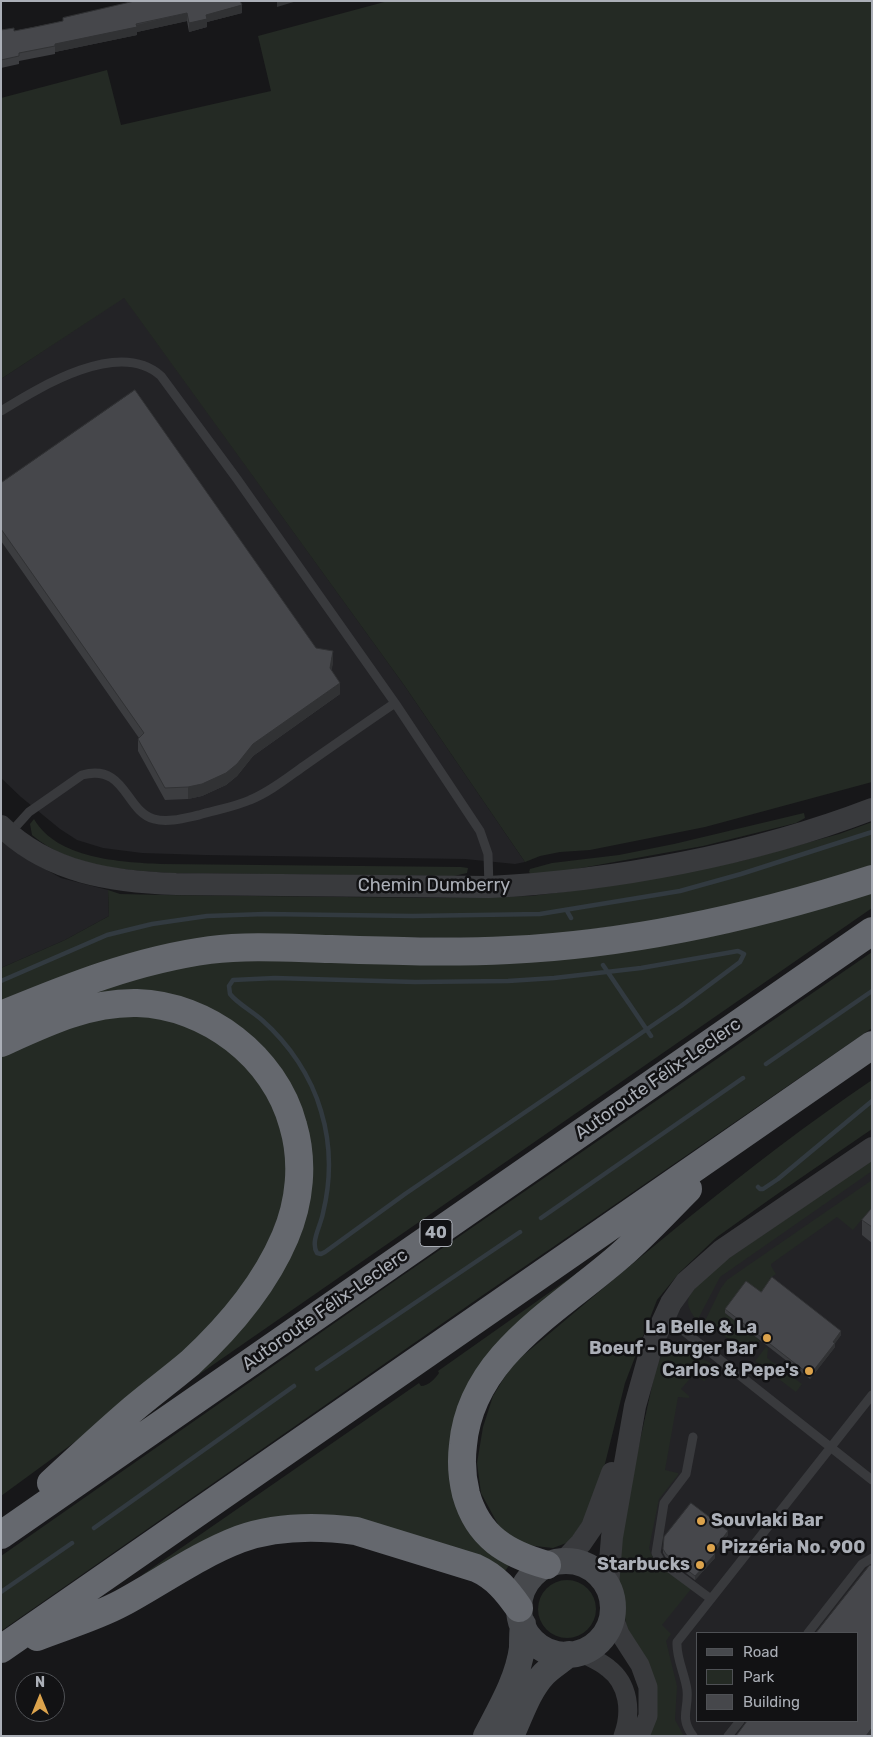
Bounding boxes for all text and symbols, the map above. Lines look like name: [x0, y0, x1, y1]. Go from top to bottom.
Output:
street label: Chemin Dumberry: [358, 875, 510, 897]
street label: Autoroute Félix-Leclerc: [571, 1014, 745, 1144]
road number: 40: [420, 1220, 452, 1246]
street label: Autoroute Félix-Leclerc: [238, 1245, 412, 1375]
place label: La Belle & La Boeuf - Burger Bar: [589, 1317, 757, 1360]
marker: La Belle & La Boeuf - Burger Bar: [761, 1332, 773, 1344]
place label: Carlos & Pepe's: [662, 1360, 799, 1382]
marker: Carlos & Pepe's: [803, 1365, 815, 1377]
place label: Souvlaki Bar: [711, 1510, 823, 1532]
marker: Souvlaki Bar: [695, 1515, 707, 1527]
place label: Pizzéria No. 900: [721, 1537, 865, 1559]
marker: Pizzéria No. 900: [705, 1542, 717, 1554]
place label: Starbucks: [597, 1554, 690, 1576]
marker: Starbucks: [694, 1559, 706, 1571]
legend: [696, 1632, 858, 1722]
text: Road: [743, 1643, 779, 1661]
text: Park: [743, 1668, 774, 1686]
north arrow: [15, 1672, 65, 1722]
text: N: [35, 1674, 45, 1691]
text: Building: [743, 1693, 800, 1711]

